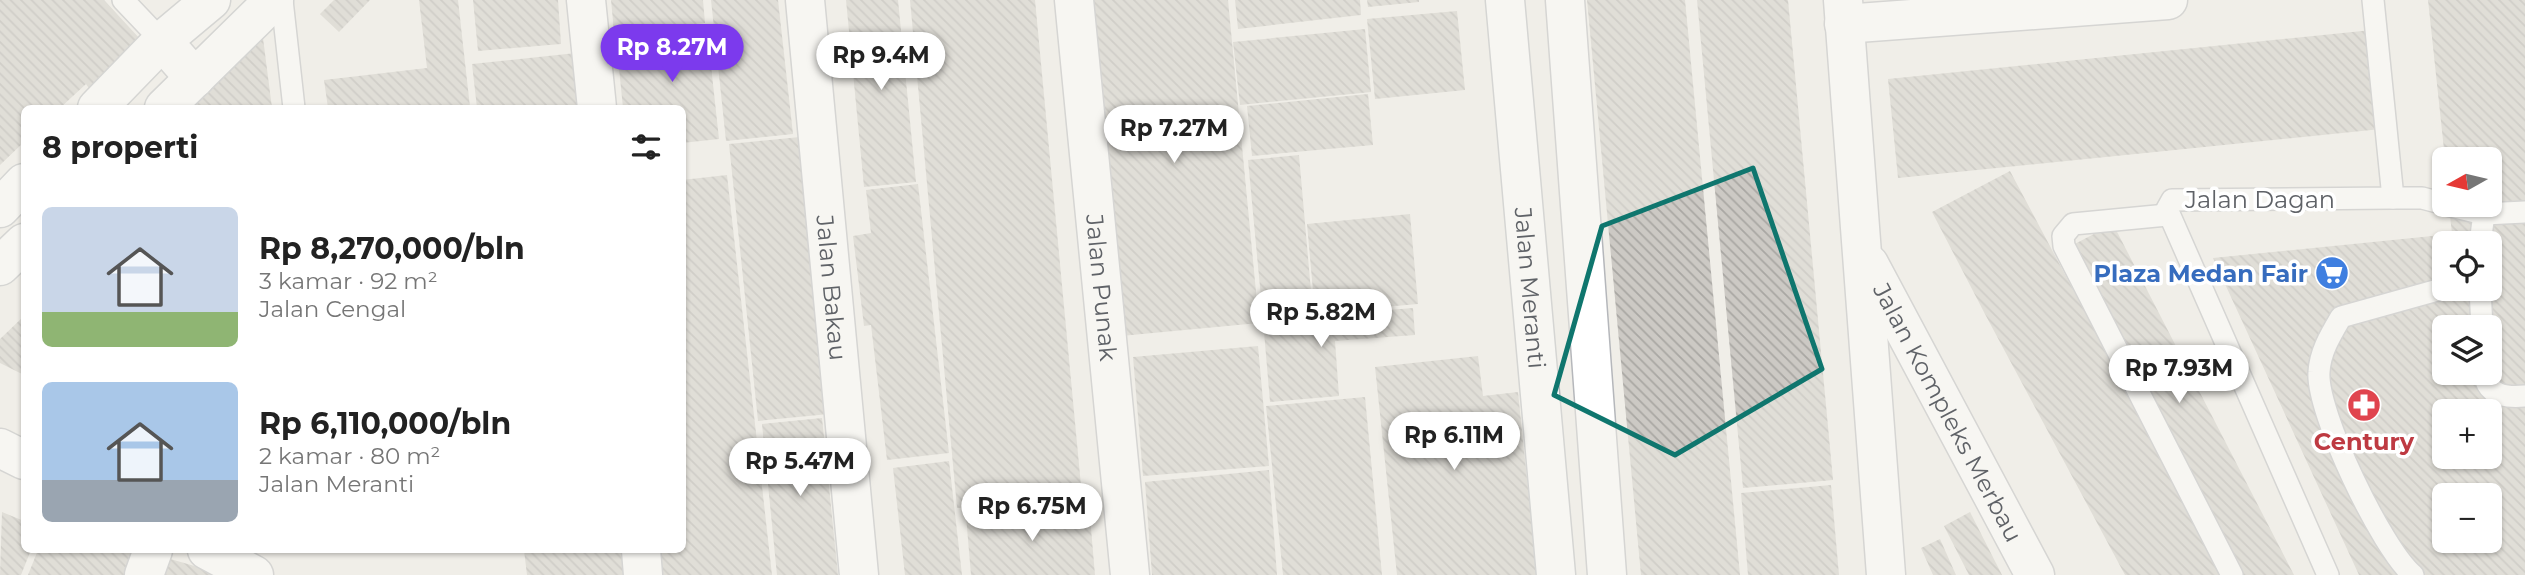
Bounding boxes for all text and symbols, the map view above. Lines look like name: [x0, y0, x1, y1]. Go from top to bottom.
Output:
pin: Rp 8.27M: [600, 24, 744, 84]
pin: Rp 9.4M: [816, 32, 946, 92]
text: Rp 8.27M: [617, 33, 727, 61]
text: Rp 9.4M: [832, 41, 930, 69]
pin: Rp 7.27M: [1102, 106, 1246, 165]
text: Rp 7.27M: [1120, 114, 1228, 142]
icon: filters: [627, 128, 665, 166]
text: 8 properti: [42, 129, 198, 166]
north arrow: [2432, 147, 2502, 217]
map controls: [2432, 147, 2502, 553]
street label: Jalan Dagan: [2184, 185, 2335, 214]
street label: Jalan Meranti: [1509, 205, 1552, 370]
street label: Jalan Punak: [1080, 212, 1124, 363]
street label: Jalan Bakau: [811, 213, 853, 362]
text: Rp 8,270,000/bln: [259, 230, 525, 267]
button: locate: [2432, 231, 2502, 301]
icon: home: [98, 235, 182, 319]
supermarket icon: Plaza Medan Fair: [2313, 254, 2351, 292]
place label: Plaza Medan Fair: [2094, 259, 2308, 288]
text: 3 kamar · 92 m²: [259, 267, 438, 295]
street label: Jalan Kompleks Merbau: [1867, 277, 2029, 547]
pin: Rp 5.82M: [1249, 290, 1393, 349]
text: Jalan Cengal: [259, 295, 406, 323]
text: Rp 5.82M: [1266, 298, 1376, 326]
button: layers: [2432, 315, 2502, 385]
pin: Rp 7.93M: [2107, 346, 2251, 405]
text: Rp 7.93M: [2125, 354, 2233, 382]
pharmacy icon: Century: [2345, 386, 2383, 424]
button: +: [2432, 399, 2502, 469]
text: Rp 6,110,000/bln: [259, 405, 511, 442]
icon: home: [98, 410, 182, 494]
pin: Rp 6.11M: [1382, 412, 1526, 472]
text: Rp 6.11M: [1404, 421, 1504, 449]
place label: Century: [2314, 427, 2415, 456]
pin: Rp 5.47M: [728, 438, 872, 498]
text: 2 kamar · 80 m²: [259, 442, 440, 470]
text: Rp 5.47M: [745, 447, 855, 475]
text: Jalan Meranti: [259, 470, 414, 498]
button: −: [2432, 483, 2502, 553]
pin: Rp 6.75M: [960, 484, 1104, 543]
text: Rp 6.75M: [977, 492, 1087, 520]

